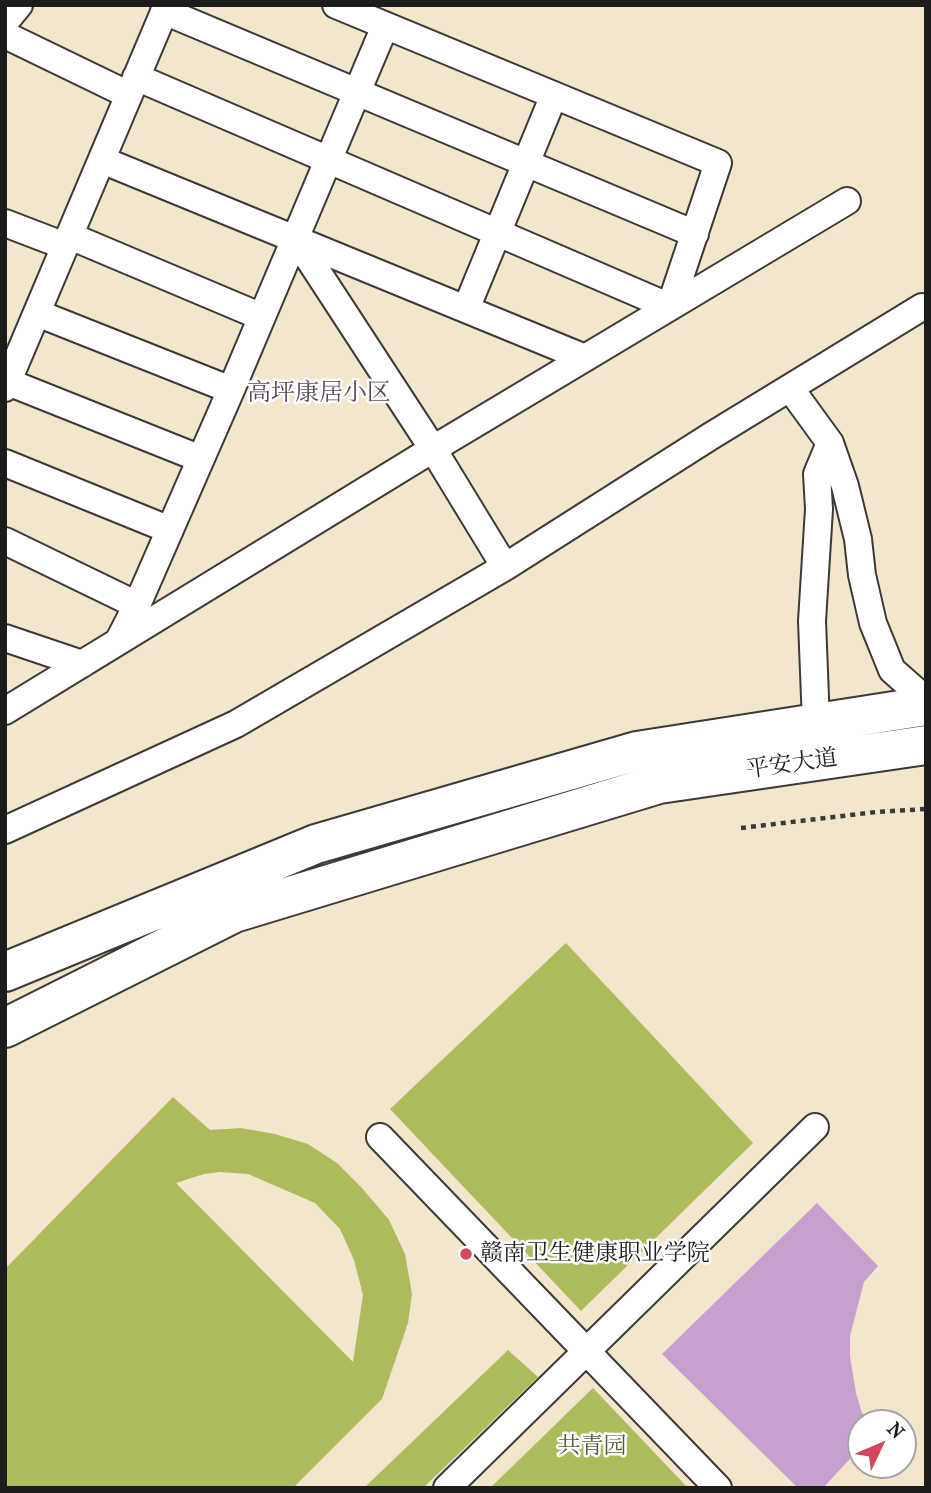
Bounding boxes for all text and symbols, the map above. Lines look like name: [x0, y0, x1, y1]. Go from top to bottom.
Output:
district label: 高坪康居小区: [247, 380, 391, 408]
street label: 平安大道: [745, 745, 839, 785]
place label: 赣南卫生健康职业学院: [480, 1240, 710, 1268]
marker: 赣南卫生健康职业学院: [458, 1246, 474, 1262]
north arrow: [847, 1409, 917, 1479]
text: N: [883, 1418, 909, 1444]
park label: 共青园: [558, 1433, 626, 1461]

